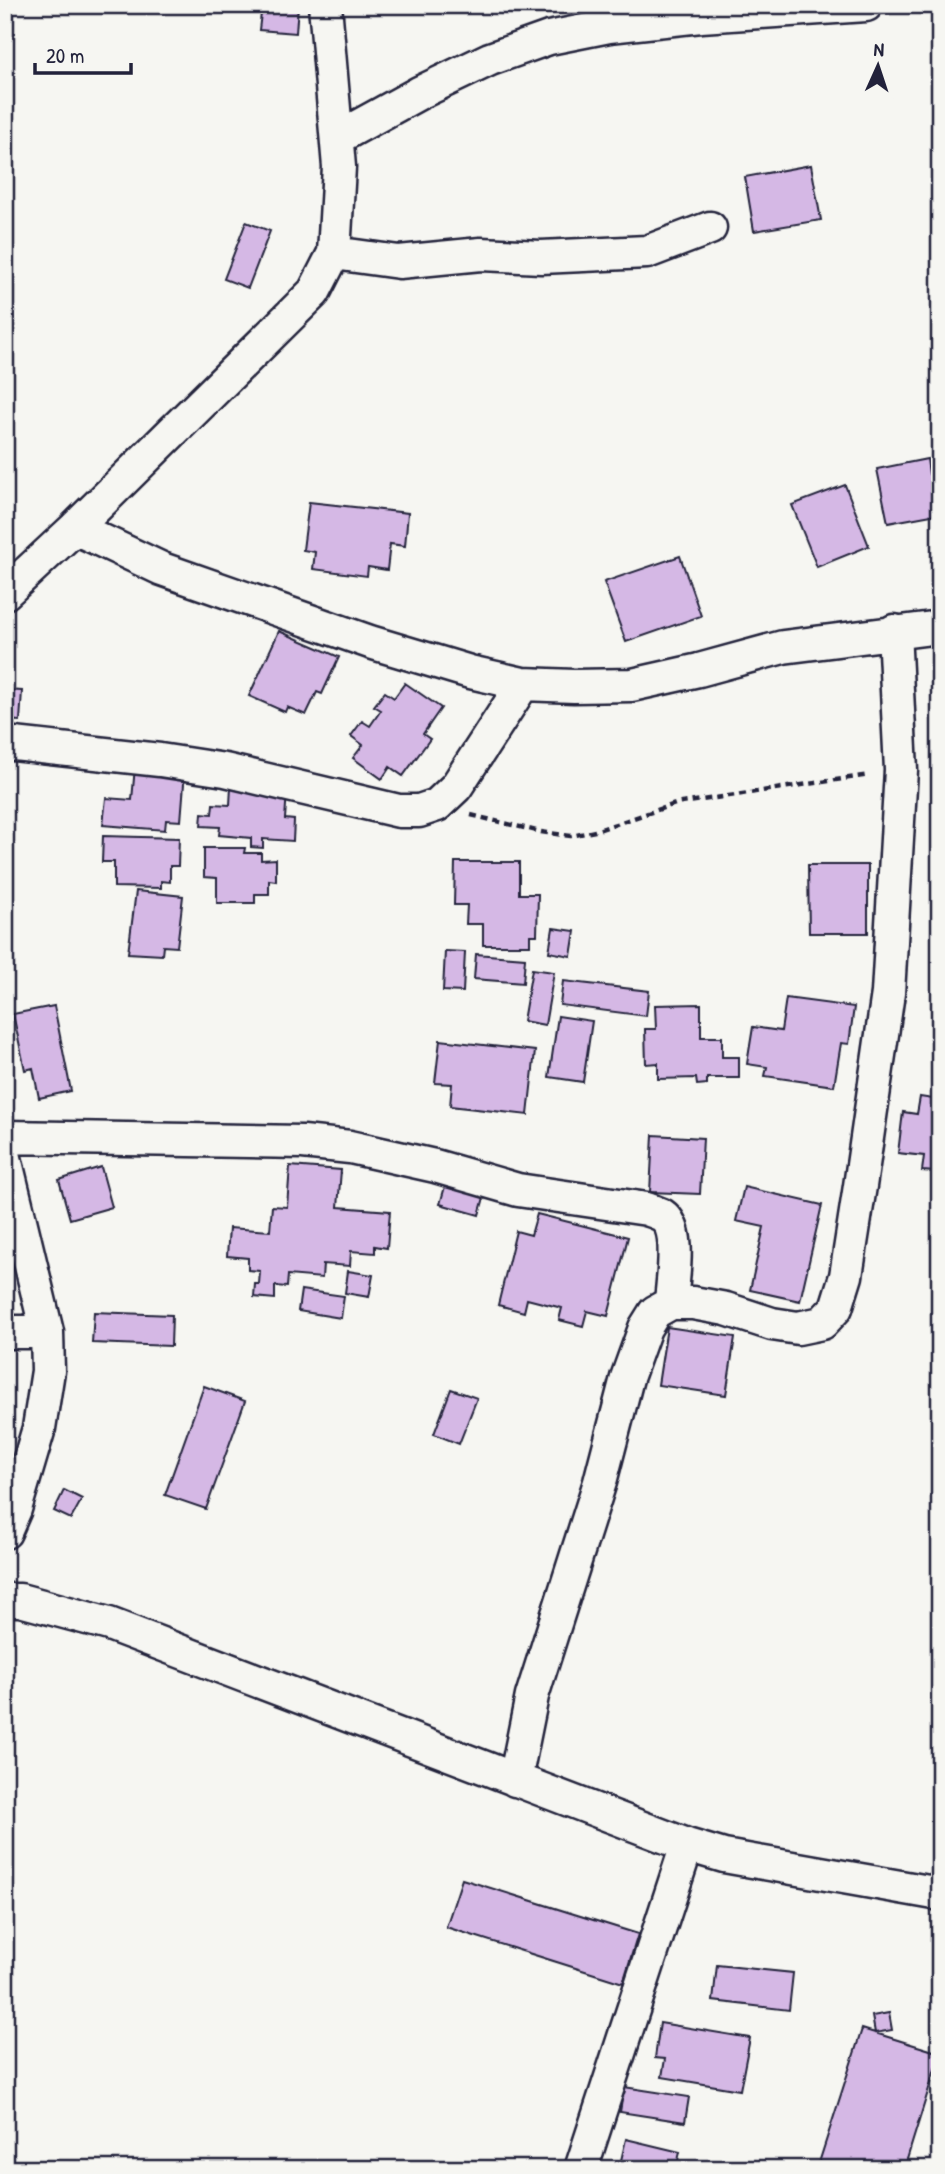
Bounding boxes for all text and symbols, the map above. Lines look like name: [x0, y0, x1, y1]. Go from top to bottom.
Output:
scale bar: [35, 32, 131, 76]
north arrow: [844, 32, 914, 102]
text: N: [873, 36, 885, 62]
text: 20 m: [46, 41, 84, 70]

